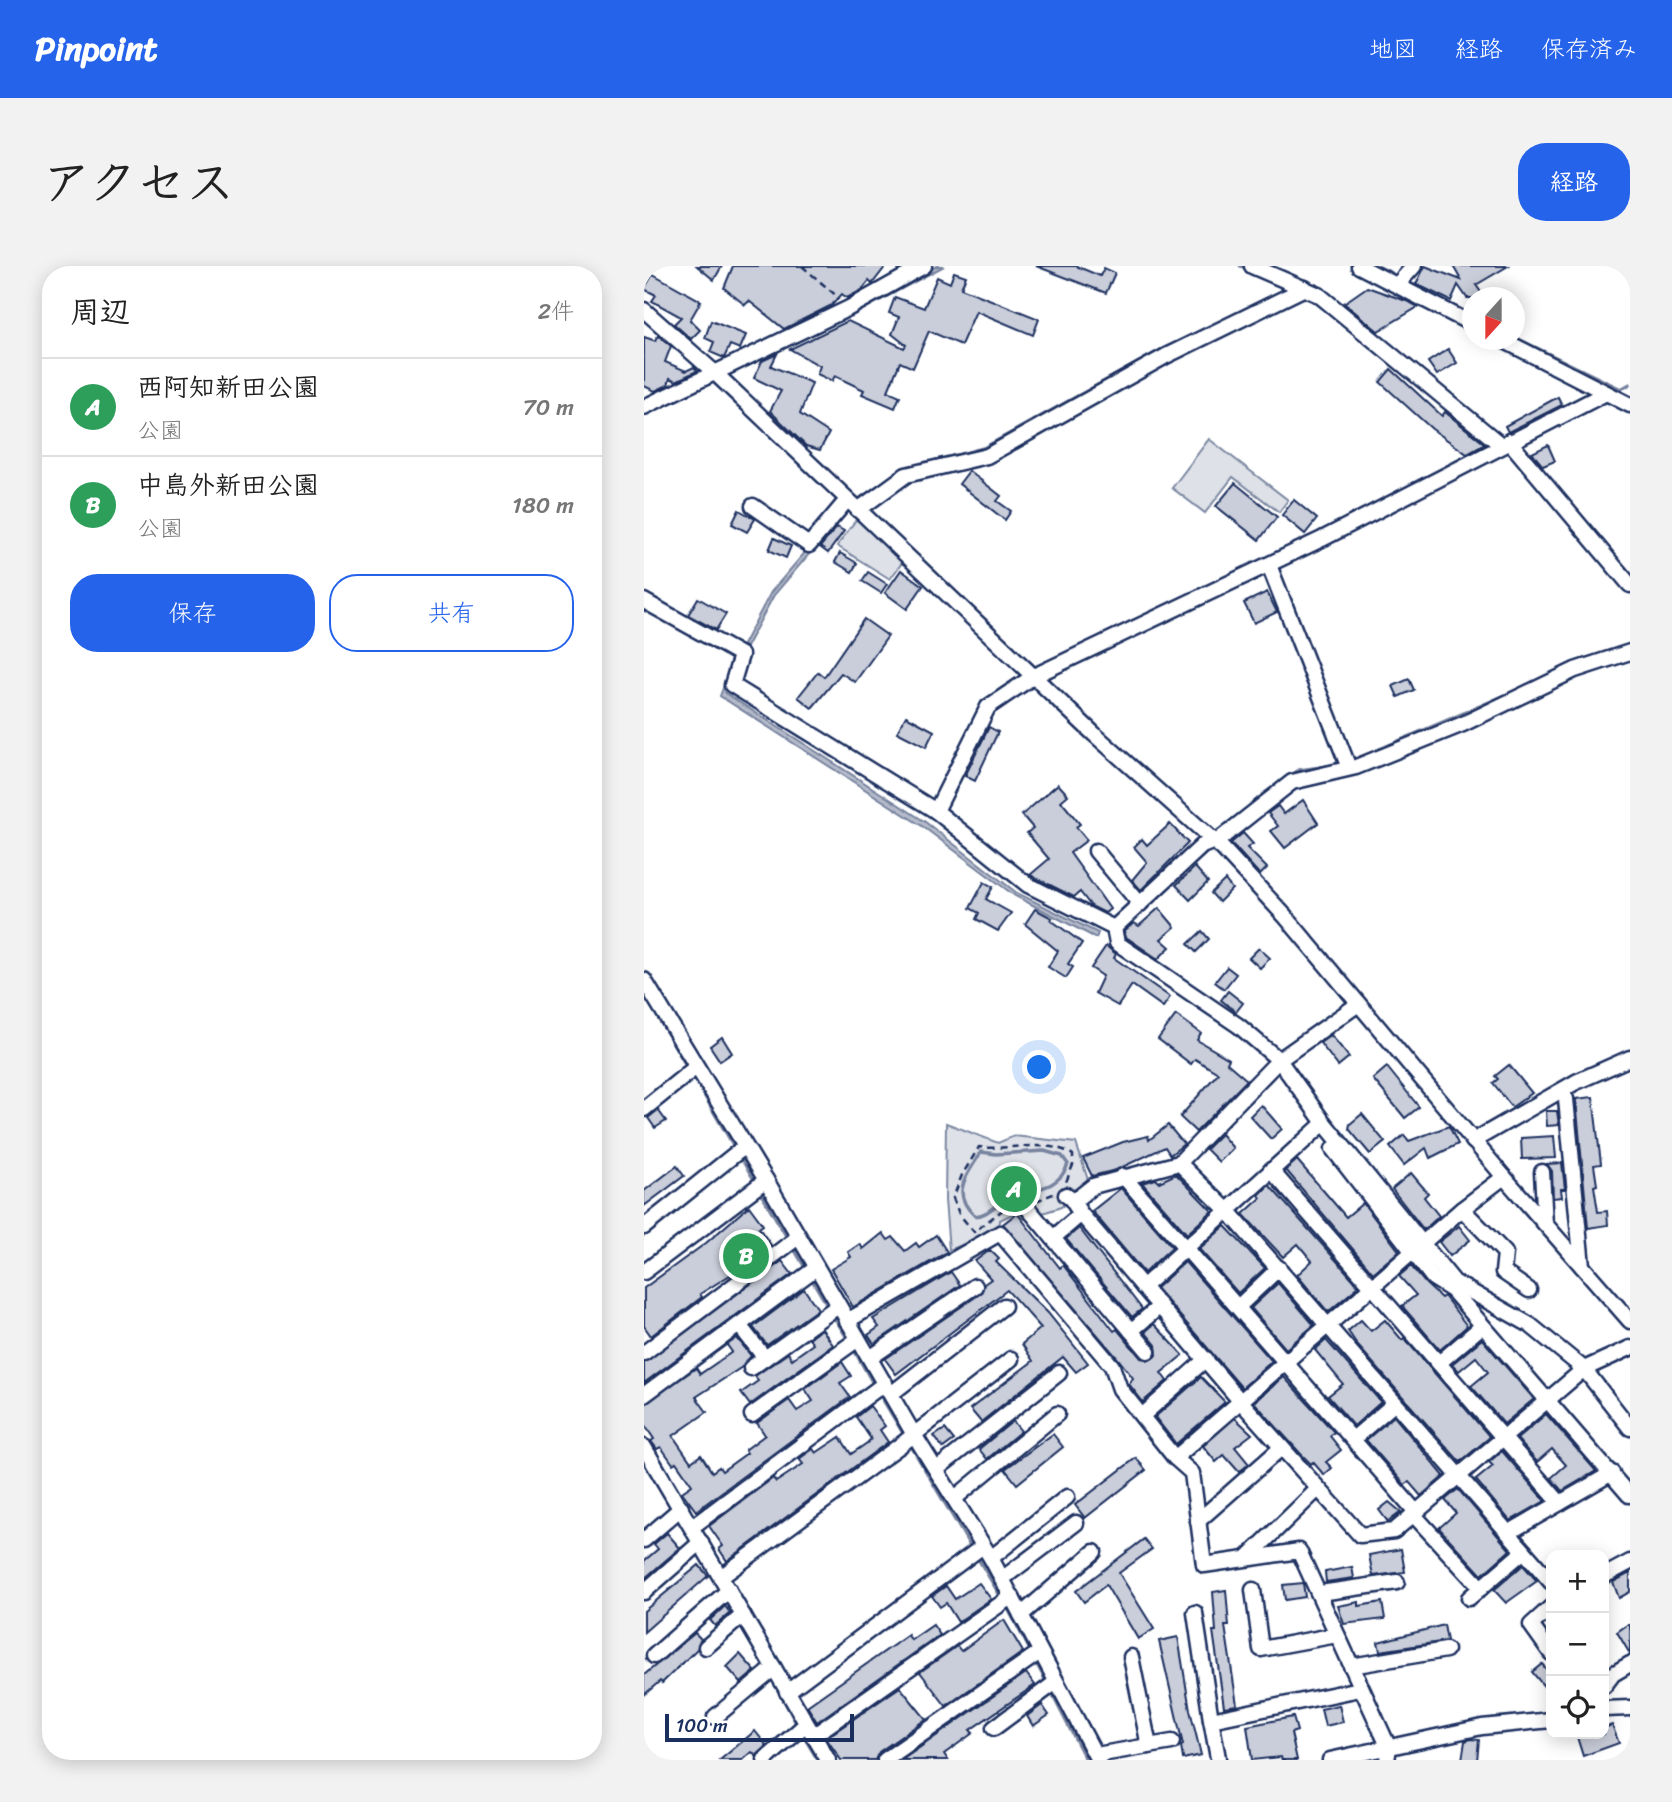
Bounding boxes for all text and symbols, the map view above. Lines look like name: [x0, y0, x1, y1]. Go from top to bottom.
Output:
text: Pinpoint: [35, 20, 158, 78]
text: 地図: [1369, 28, 1417, 70]
text: 経路: [1455, 28, 1503, 70]
text: 保存済み: [1541, 28, 1637, 70]
text: アクセス: [42, 139, 235, 226]
button: 経路: [1518, 143, 1630, 221]
text: 周辺: [70, 285, 130, 339]
north arrow: [1462, 287, 1525, 350]
text: 2件: [538, 291, 574, 332]
text: 西阿知新田公園: [137, 364, 319, 410]
text: A: [85, 387, 101, 428]
text: 70 m: [523, 387, 574, 428]
text: 公園: [137, 410, 183, 451]
text: 中島外新田公園: [137, 462, 319, 508]
text: B: [86, 485, 100, 526]
text: 180 m: [512, 485, 574, 526]
text: 公園: [137, 508, 183, 549]
button: 保存: [70, 574, 315, 652]
button: 共有: [329, 574, 574, 652]
your location: [1022, 1050, 1056, 1084]
pin: A: [991, 1163, 1037, 1215]
pin: B: [723, 1230, 769, 1282]
map controls: [1546, 1550, 1609, 1739]
button: +: [1546, 1550, 1609, 1613]
button: −: [1546, 1613, 1609, 1676]
button: locate: [1546, 1676, 1609, 1739]
text: 100 m: [676, 1709, 728, 1742]
scale bar: [665, 1711, 854, 1743]

